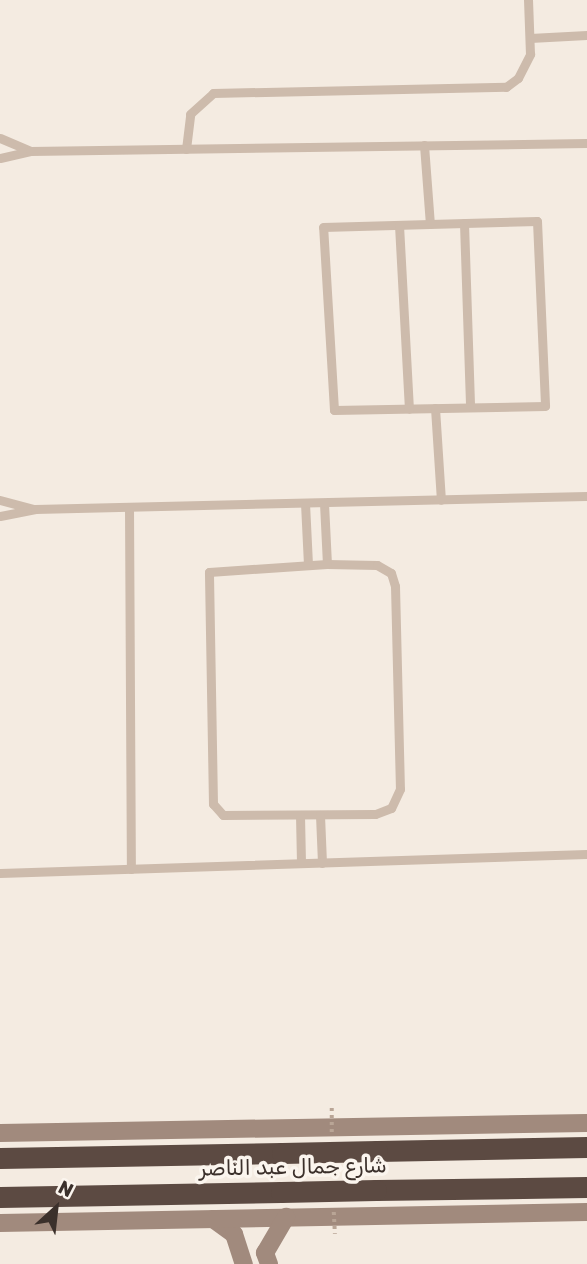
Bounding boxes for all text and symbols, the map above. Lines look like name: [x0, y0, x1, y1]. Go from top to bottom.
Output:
street label: شارع جمال عبد الناصر: [199, 1153, 387, 1181]
north arrow: [21, 1173, 91, 1243]
text: N: [54, 1175, 77, 1202]

